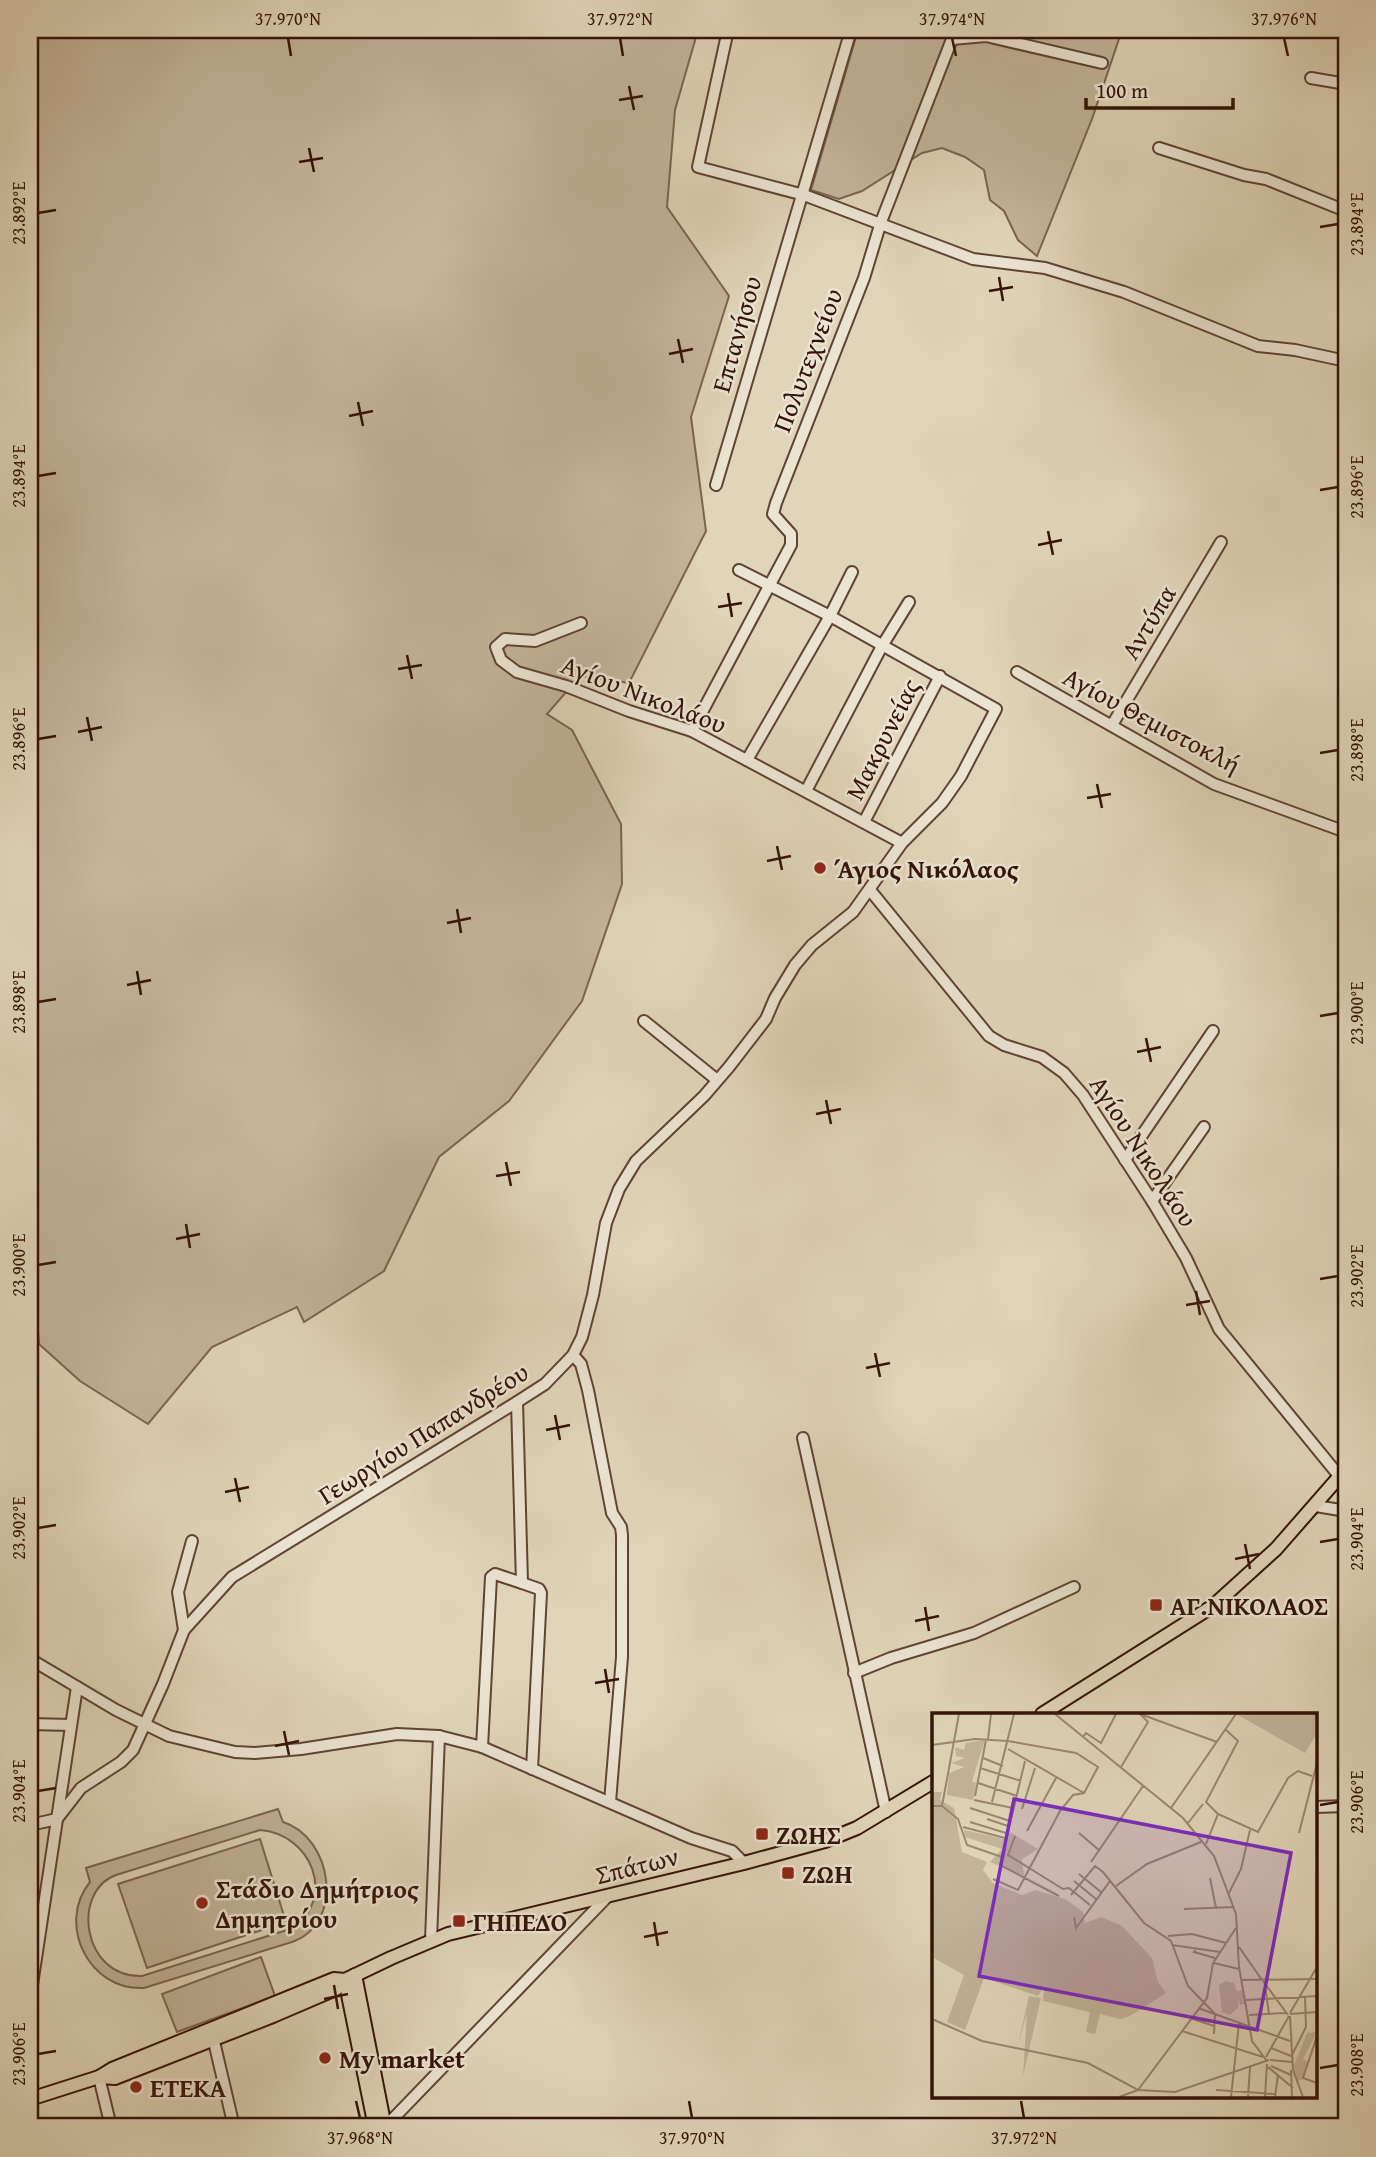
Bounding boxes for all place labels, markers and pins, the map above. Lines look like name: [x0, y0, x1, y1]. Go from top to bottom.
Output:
place label: Άγιος Νικόλαος: [834, 849, 1019, 888]
marker: Άγιος Νικόλαος: [812, 860, 828, 876]
place label: ΑΓ.ΝΙΚΟΛΑΟΣ: [1170, 1586, 1328, 1625]
marker: ΑΓ.ΝΙΚΟΛΑΟΣ: [1148, 1597, 1164, 1613]
place label: ΖΩΗΣ: [776, 1815, 841, 1854]
marker: ΖΩΗΣ: [754, 1826, 770, 1842]
place label: ΖΩΗ: [802, 1854, 852, 1893]
marker: ΖΩΗ: [780, 1865, 796, 1881]
place label: Στάδιο Δημήτριος Δημητρίου: [215, 1869, 419, 1938]
marker: Στάδιο Δημήτριος Δημητρίου: [194, 1895, 210, 1911]
place label: ΓΗΠΕΔΟ: [473, 1902, 567, 1941]
marker: ΓΗΠΕΔΟ: [451, 1913, 467, 1929]
place label: My market: [339, 2039, 465, 2078]
marker: My market: [317, 2050, 333, 2066]
place label: ΕΤΕΚΑ: [150, 2068, 227, 2107]
marker: ΕΤΕΚΑ: [128, 2079, 144, 2095]

